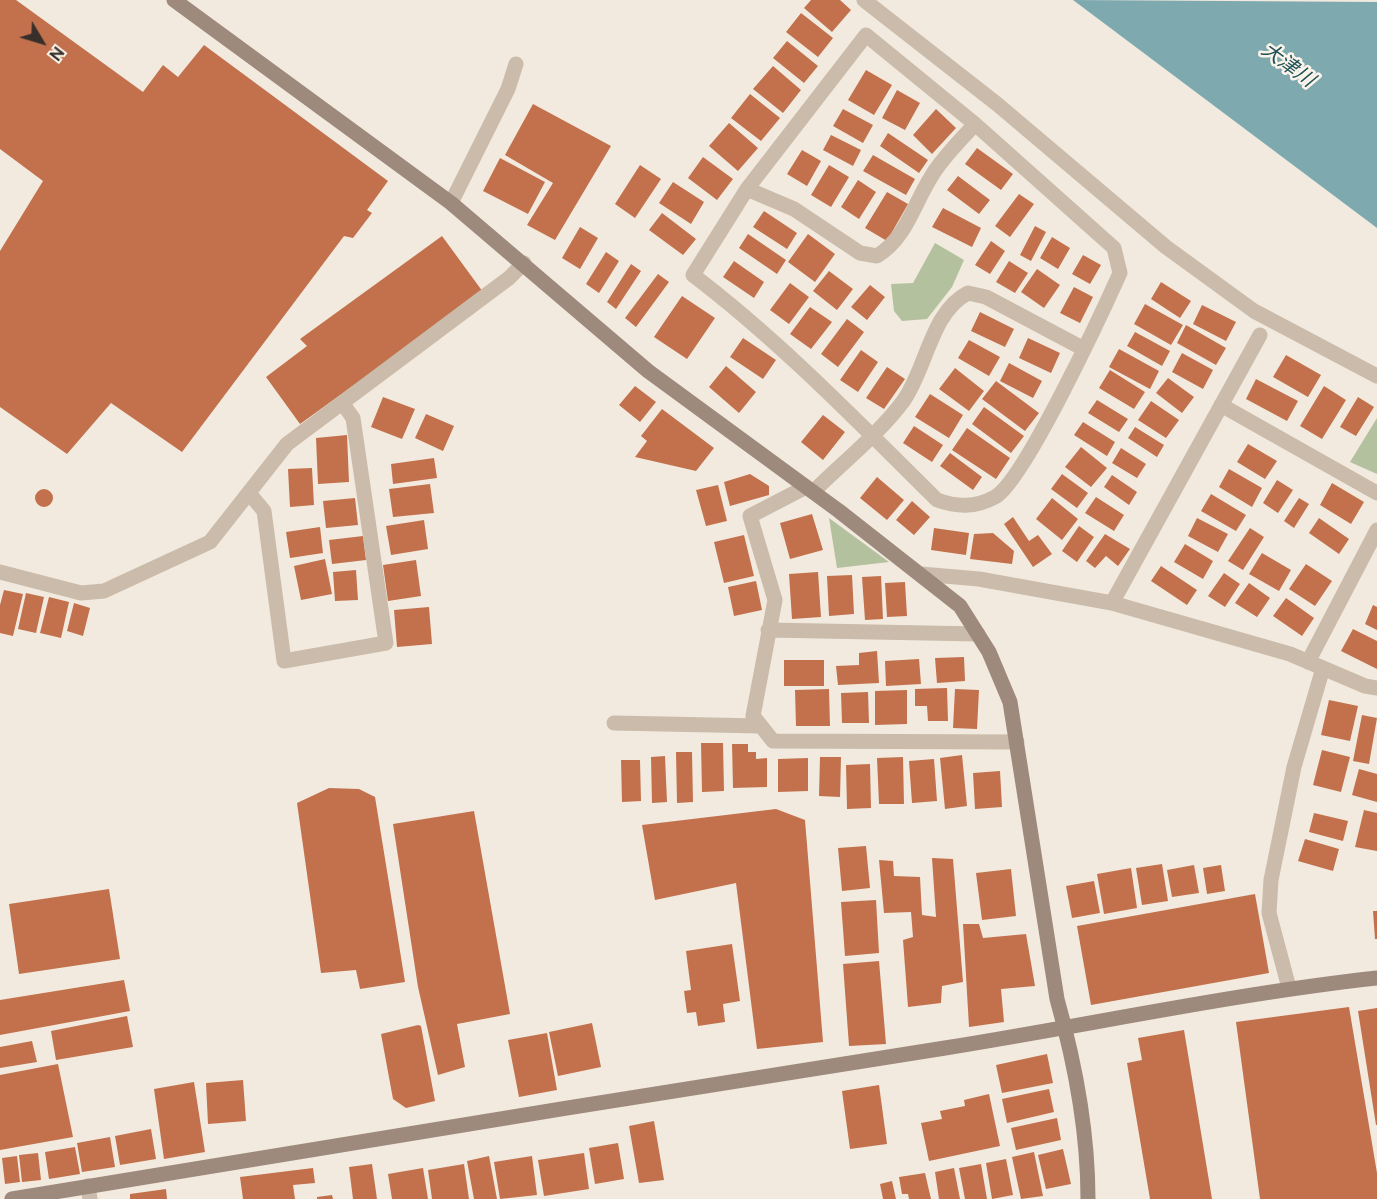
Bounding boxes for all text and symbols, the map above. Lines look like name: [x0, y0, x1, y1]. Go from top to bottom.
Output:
north arrow: [12, 12, 72, 72]
water label: 大津川: [1257, 38, 1319, 92]
text: N: [45, 43, 68, 64]

